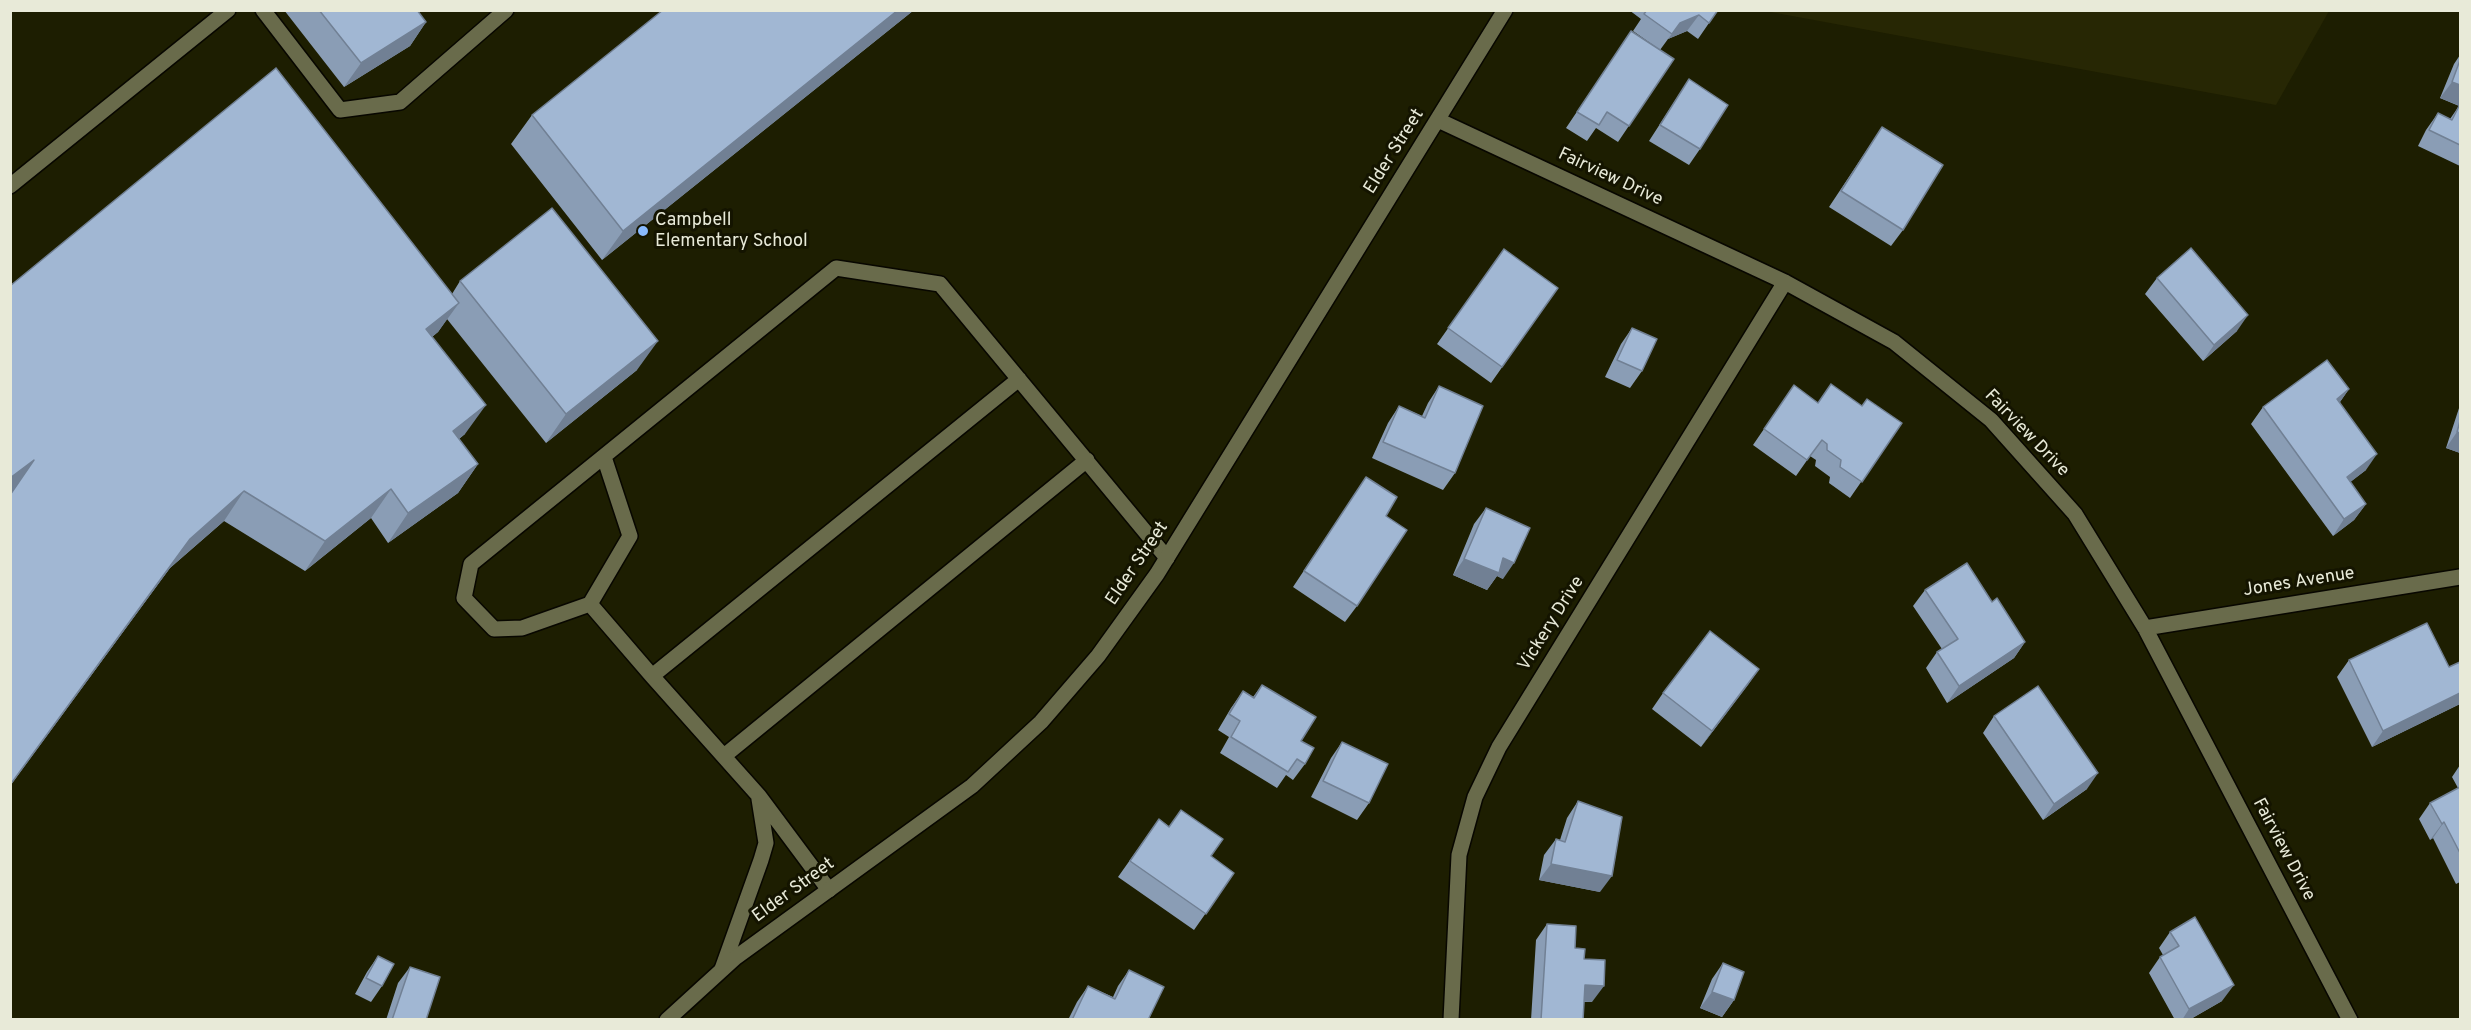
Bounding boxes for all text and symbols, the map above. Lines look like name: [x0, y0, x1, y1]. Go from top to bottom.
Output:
street label: Elder Street: [1360, 105, 1430, 199]
street label: Fairview Drive: [1554, 144, 1666, 212]
place label: Campbell Elementary School: [655, 210, 808, 252]
marker: Campbell Elementary School: [636, 224, 650, 238]
street label: Fairview Drive: [1979, 386, 2073, 482]
street label: Elder Street: [1102, 518, 1174, 610]
street label: Jones Avenue: [2242, 564, 2356, 602]
street label: Vickery Drive: [1514, 573, 1590, 675]
street label: Fairview Drive: [2247, 795, 2319, 905]
street label: Elder Street: [749, 854, 839, 928]

